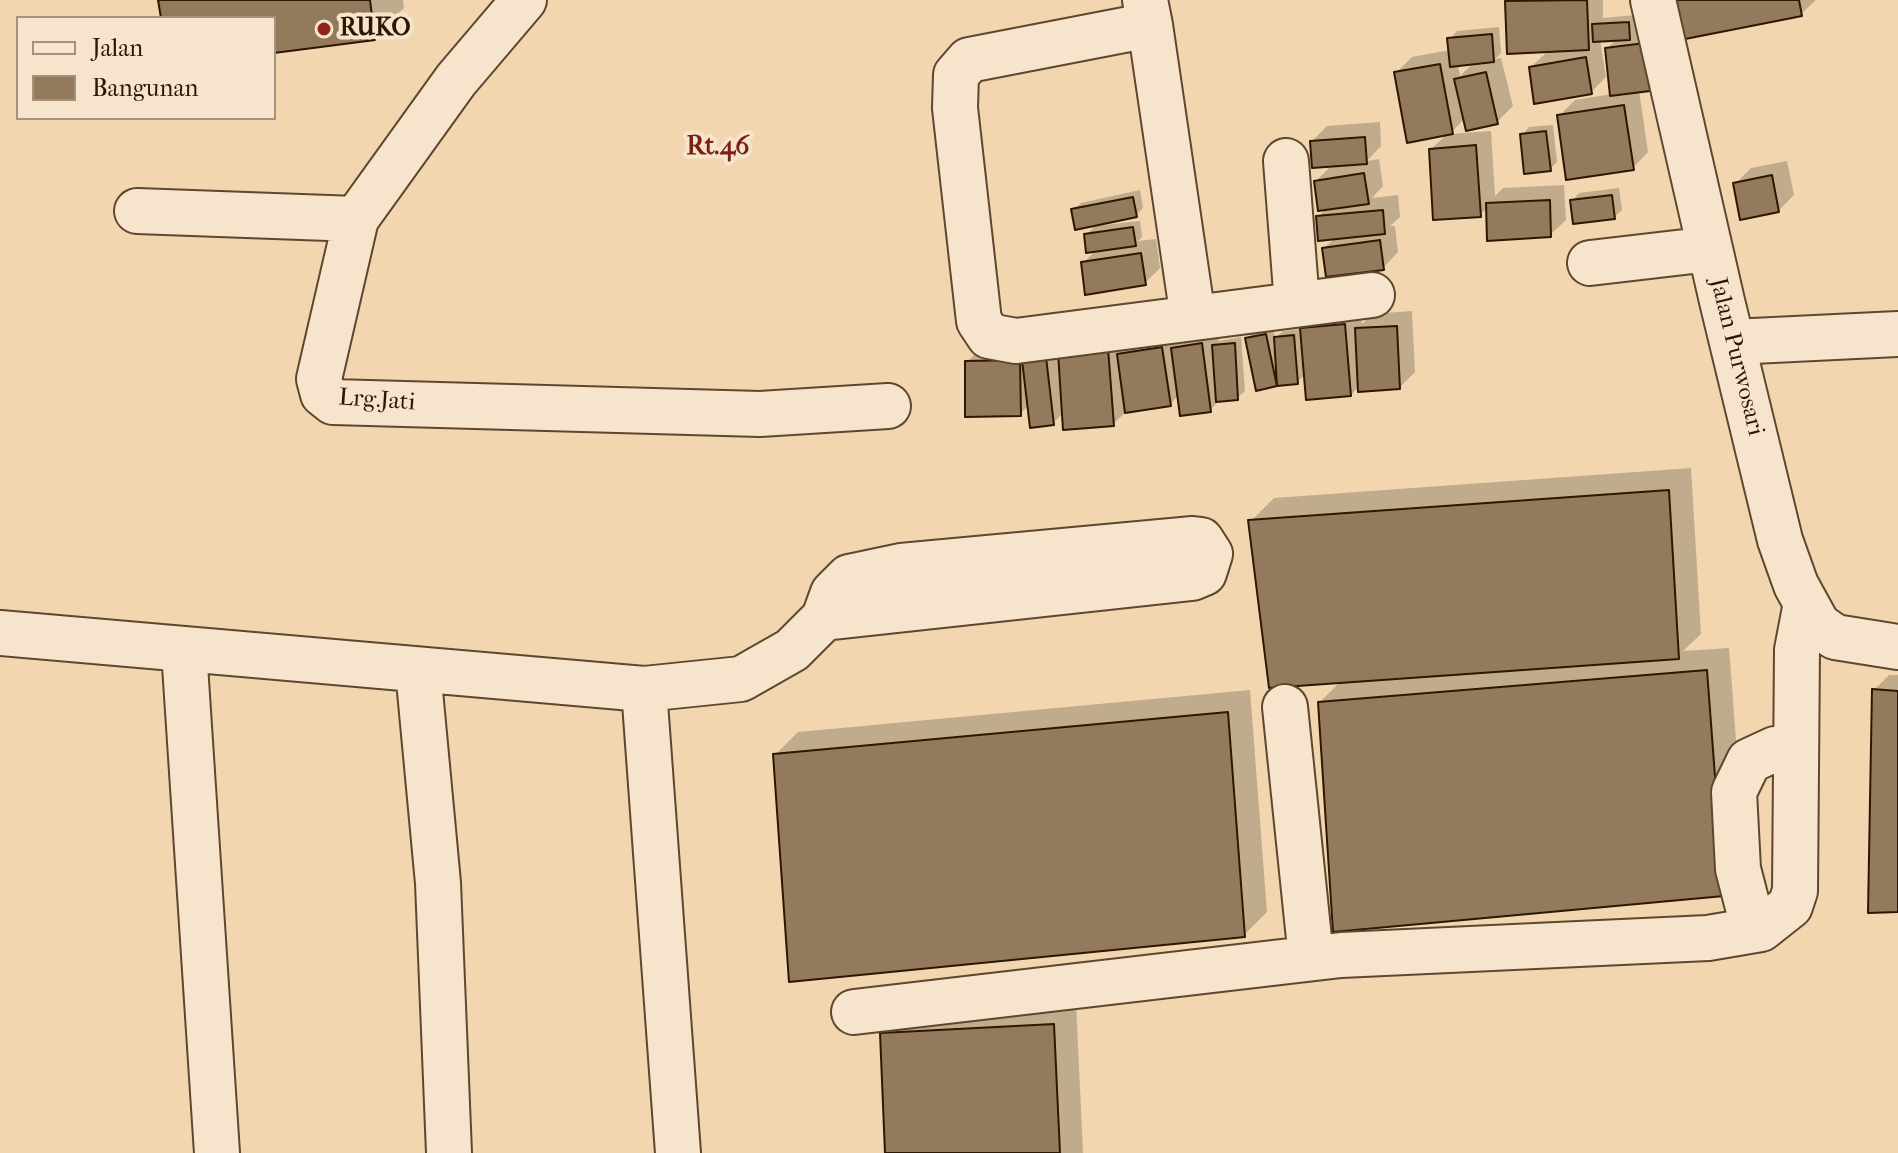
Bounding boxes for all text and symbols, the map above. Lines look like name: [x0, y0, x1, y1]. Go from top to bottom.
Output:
place label: RUKO: [340, 15, 411, 43]
legend: [16, 16, 276, 120]
marker: RUKO: [315, 20, 333, 38]
text: Jalan: [92, 34, 143, 62]
text: Bangunan: [92, 74, 198, 102]
district label: Rt.46: [687, 132, 749, 164]
street label: Jalan Purwosari: [1702, 275, 1770, 439]
street label: Lrg.Jati: [338, 384, 416, 418]

